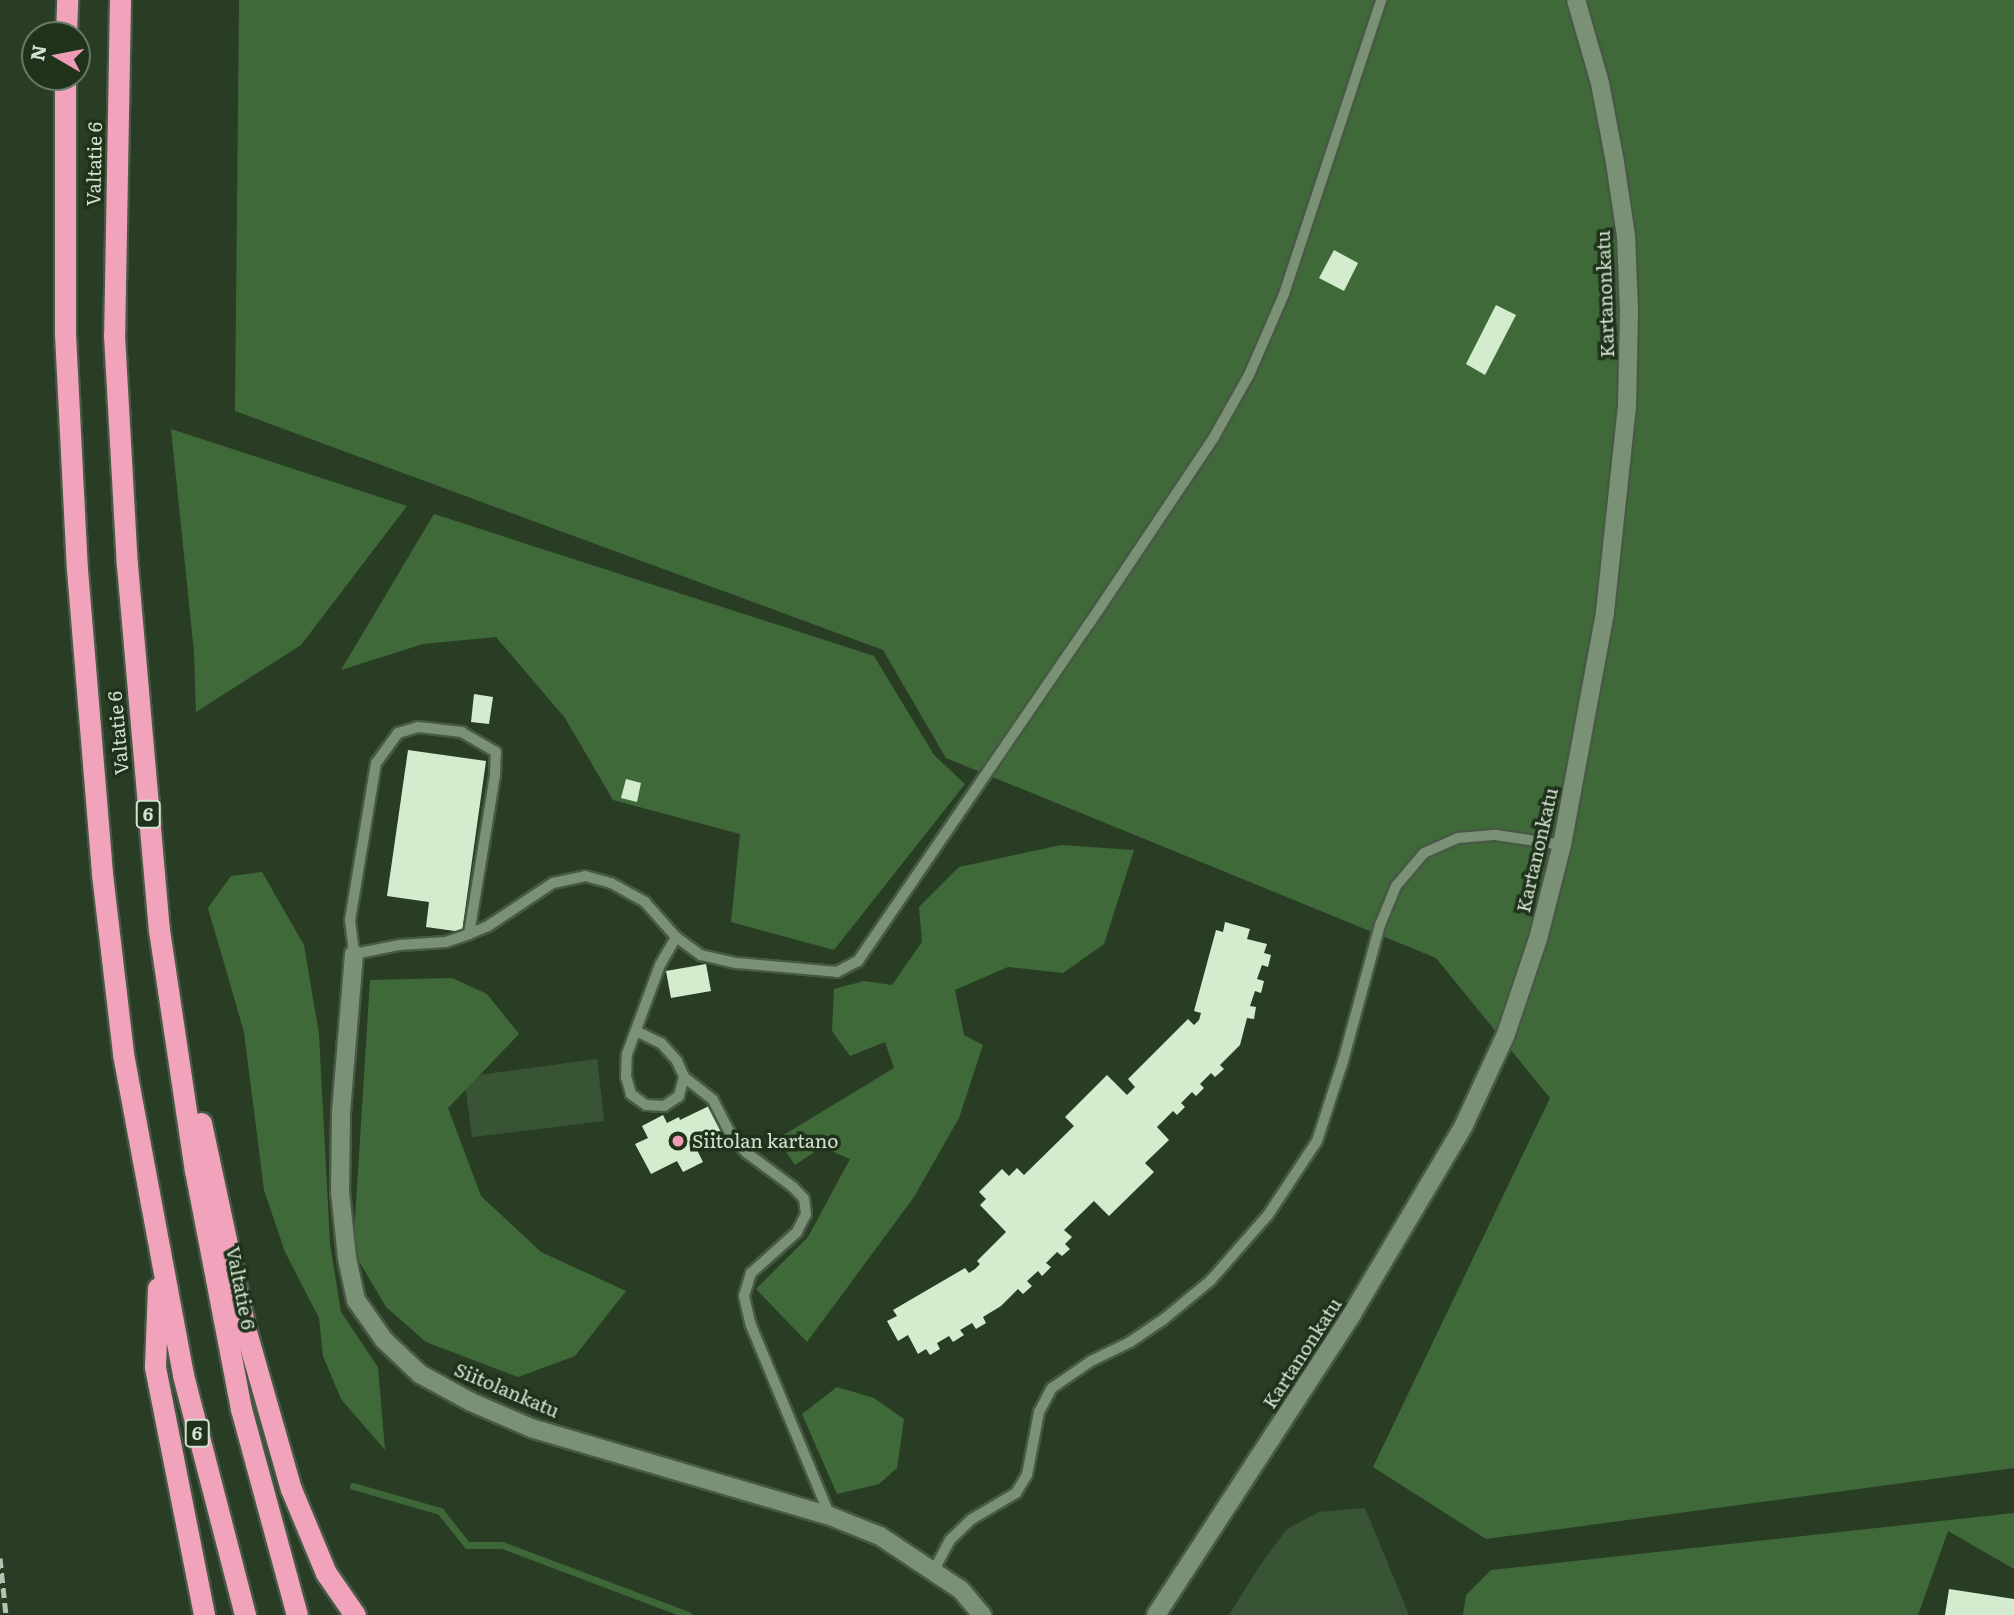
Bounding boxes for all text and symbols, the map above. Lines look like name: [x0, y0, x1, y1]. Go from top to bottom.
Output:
north arrow: [21, 21, 91, 91]
text: N: [22, 42, 52, 63]
street label: Valtatie 6: [82, 122, 106, 206]
street label: Kartanonkatu: [1591, 230, 1619, 358]
street label: Valtatie 6: [103, 690, 133, 776]
street label: Kartanonkatu: [1512, 785, 1562, 915]
road number: 6: [134, 800, 162, 828]
place label: Siitolan kartano: [692, 1130, 838, 1152]
marker: Siitolan kartano: [670, 1133, 686, 1149]
street label: Valtatie 6: [222, 1245, 260, 1331]
street label: Kartanonkatu: [1258, 1293, 1346, 1413]
street label: Siitolankatu: [451, 1358, 563, 1422]
road number: 6: [183, 1418, 211, 1448]

